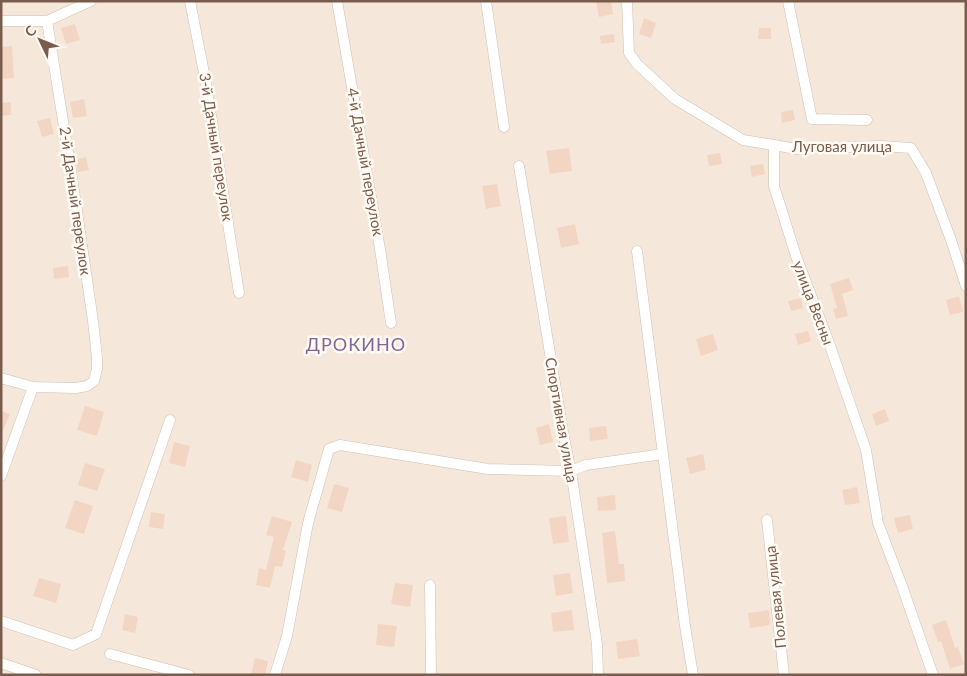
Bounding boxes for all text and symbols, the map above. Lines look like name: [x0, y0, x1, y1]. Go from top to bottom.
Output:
north arrow: [15, 15, 65, 65]
text: С: [21, 21, 40, 40]
street label: 3-й Дачный переулок: [196, 71, 238, 223]
street label: 4-й Дачный переулок: [344, 86, 388, 237]
street label: 2-й Дачный переулок: [57, 125, 95, 277]
street label: Луговая улица: [791, 137, 892, 155]
street label: улица Весны: [790, 258, 838, 347]
district label: ДРОКИНО: [306, 333, 406, 355]
street label: Спортивная улица: [542, 356, 582, 484]
street label: Полевая улица: [761, 545, 789, 649]

